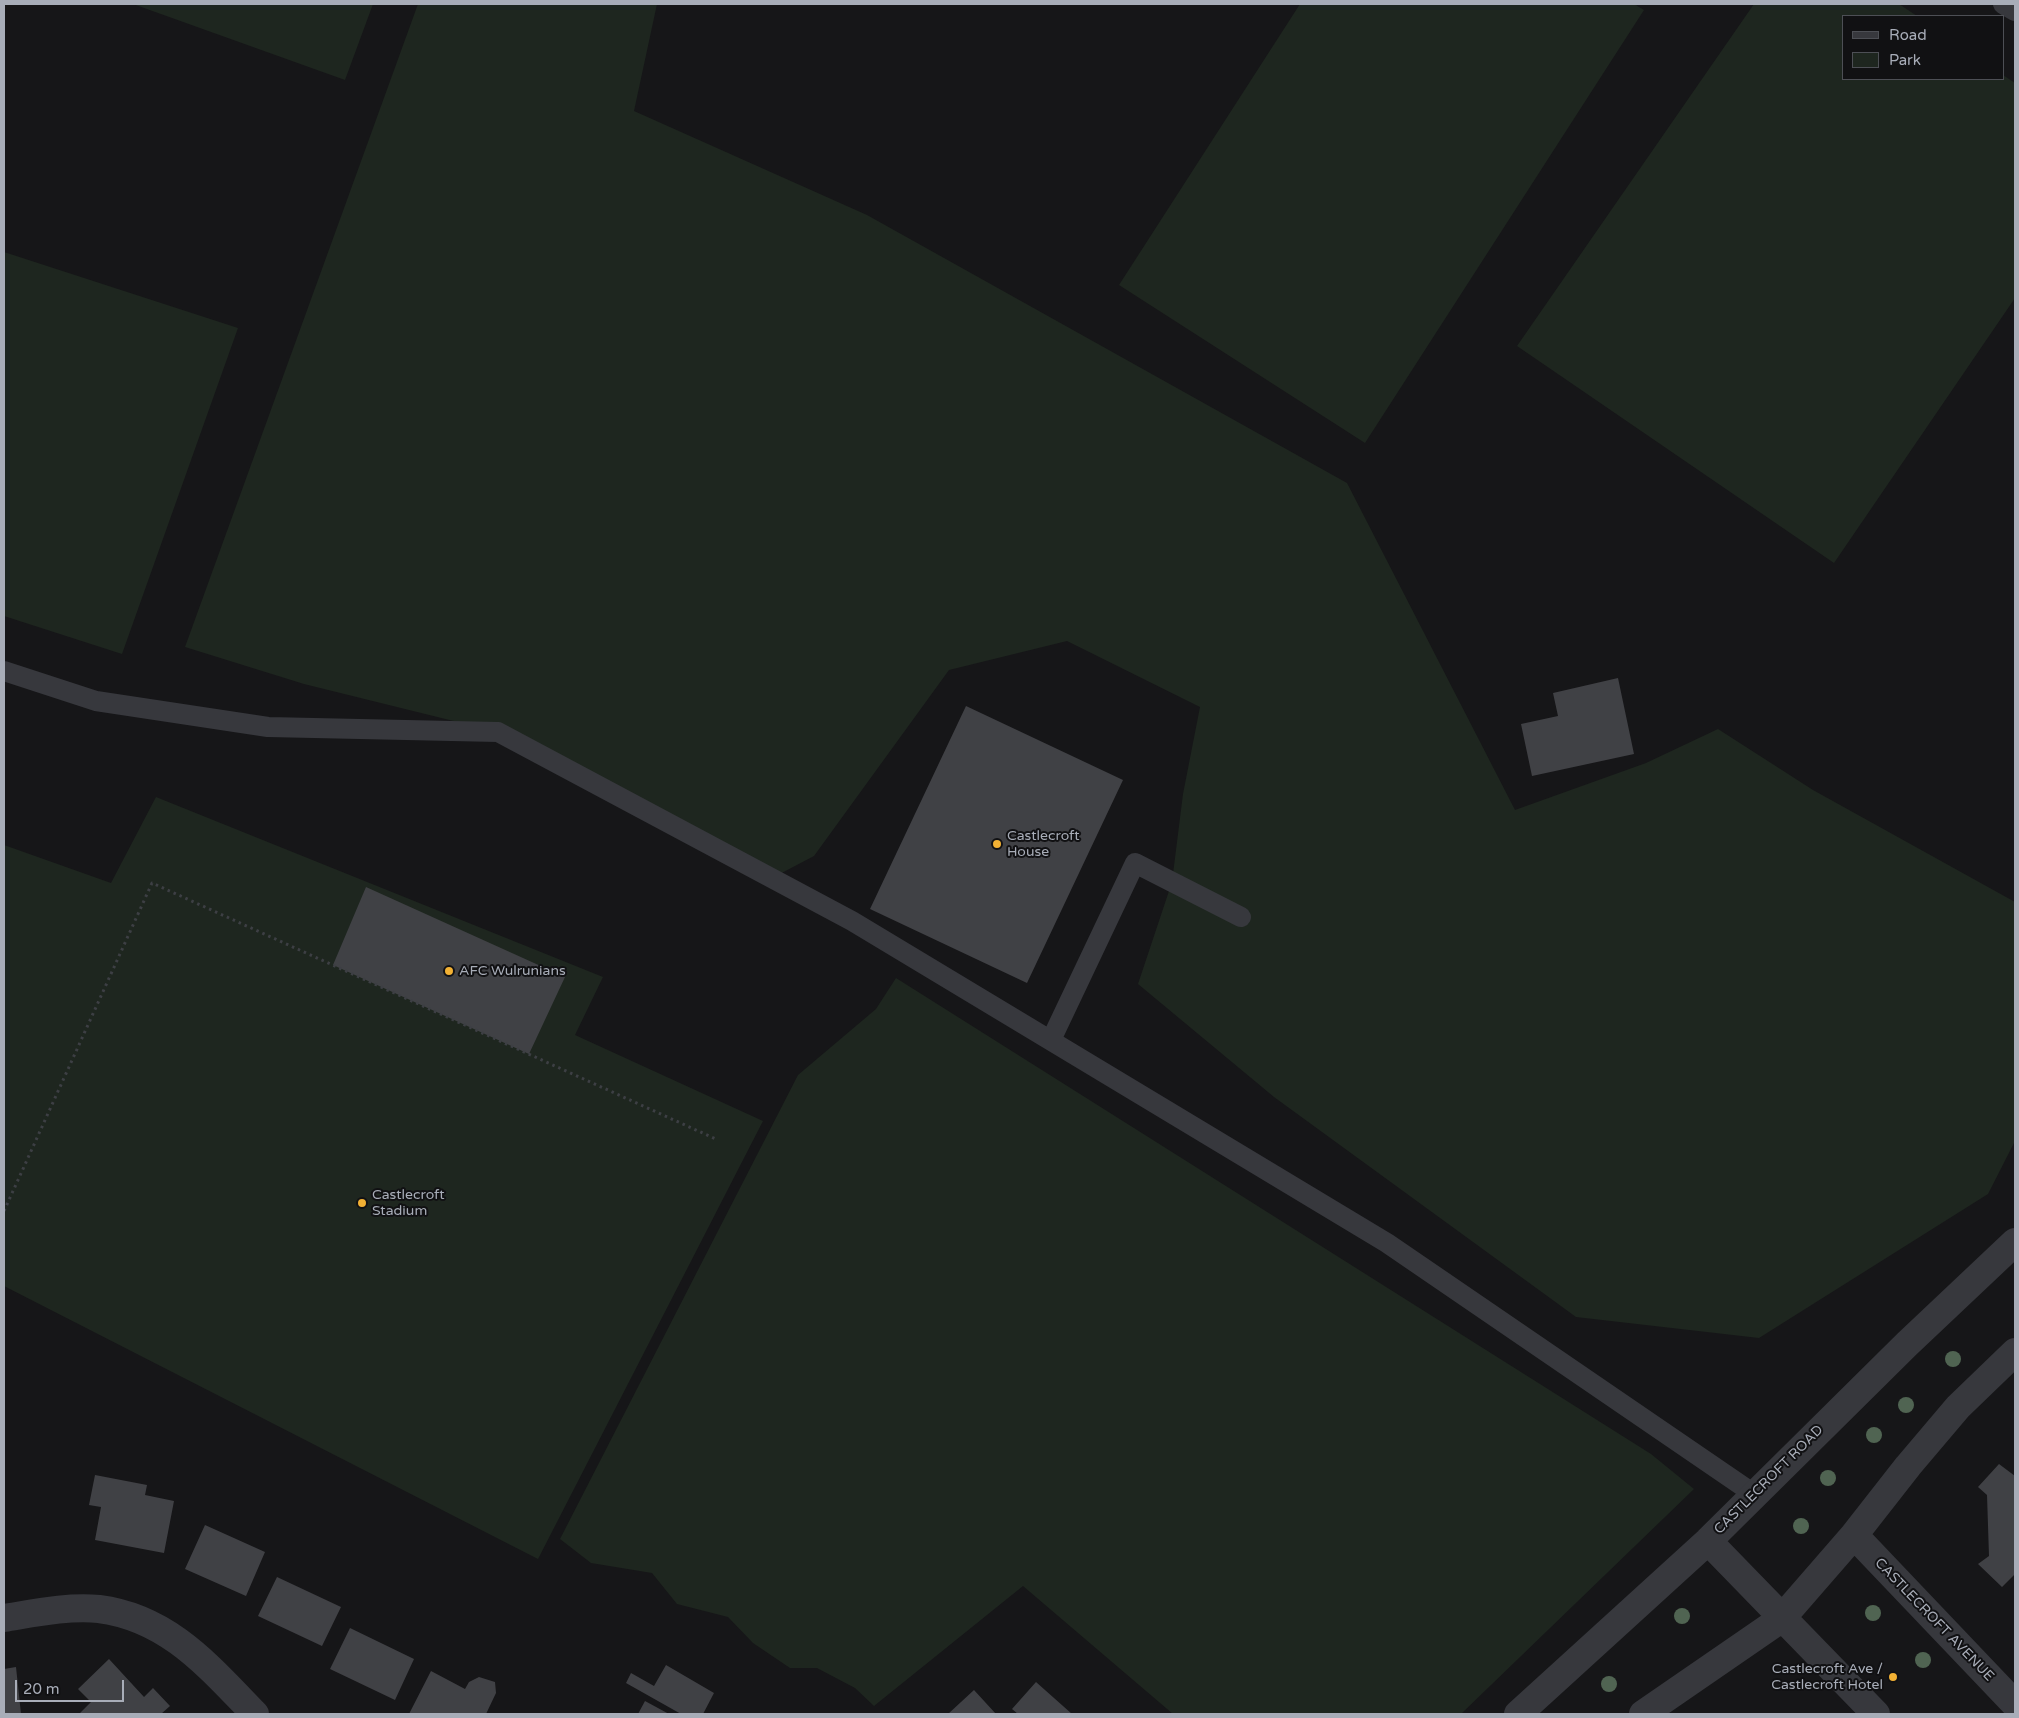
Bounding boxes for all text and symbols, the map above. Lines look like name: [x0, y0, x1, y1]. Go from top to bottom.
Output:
legend: [1842, 15, 2004, 80]
text: Road: [1889, 26, 1927, 44]
text: Park: [1889, 51, 1921, 69]
place label: Castlecroft House: [1007, 828, 1080, 860]
marker: Castlecroft House: [991, 838, 1003, 850]
place label: AFC Wulrunians: [459, 963, 566, 979]
marker: AFC Wulrunians: [443, 965, 455, 977]
place label: Castlecroft Stadium: [372, 1187, 445, 1220]
marker: Castlecroft Stadium: [356, 1197, 368, 1209]
street label: CASTLECROFT ROAD: [1711, 1422, 1827, 1538]
street label: CASTLECROFT AVENUE: [1871, 1555, 1997, 1685]
place label: Castlecroft Ave / Castlecroft Hotel: [1771, 1661, 1883, 1694]
scale bar: [18, 1670, 126, 1702]
marker: Castlecroft Ave / Castlecroft Hotel: [1887, 1671, 1899, 1683]
text: 20 m: [23, 1680, 60, 1698]

